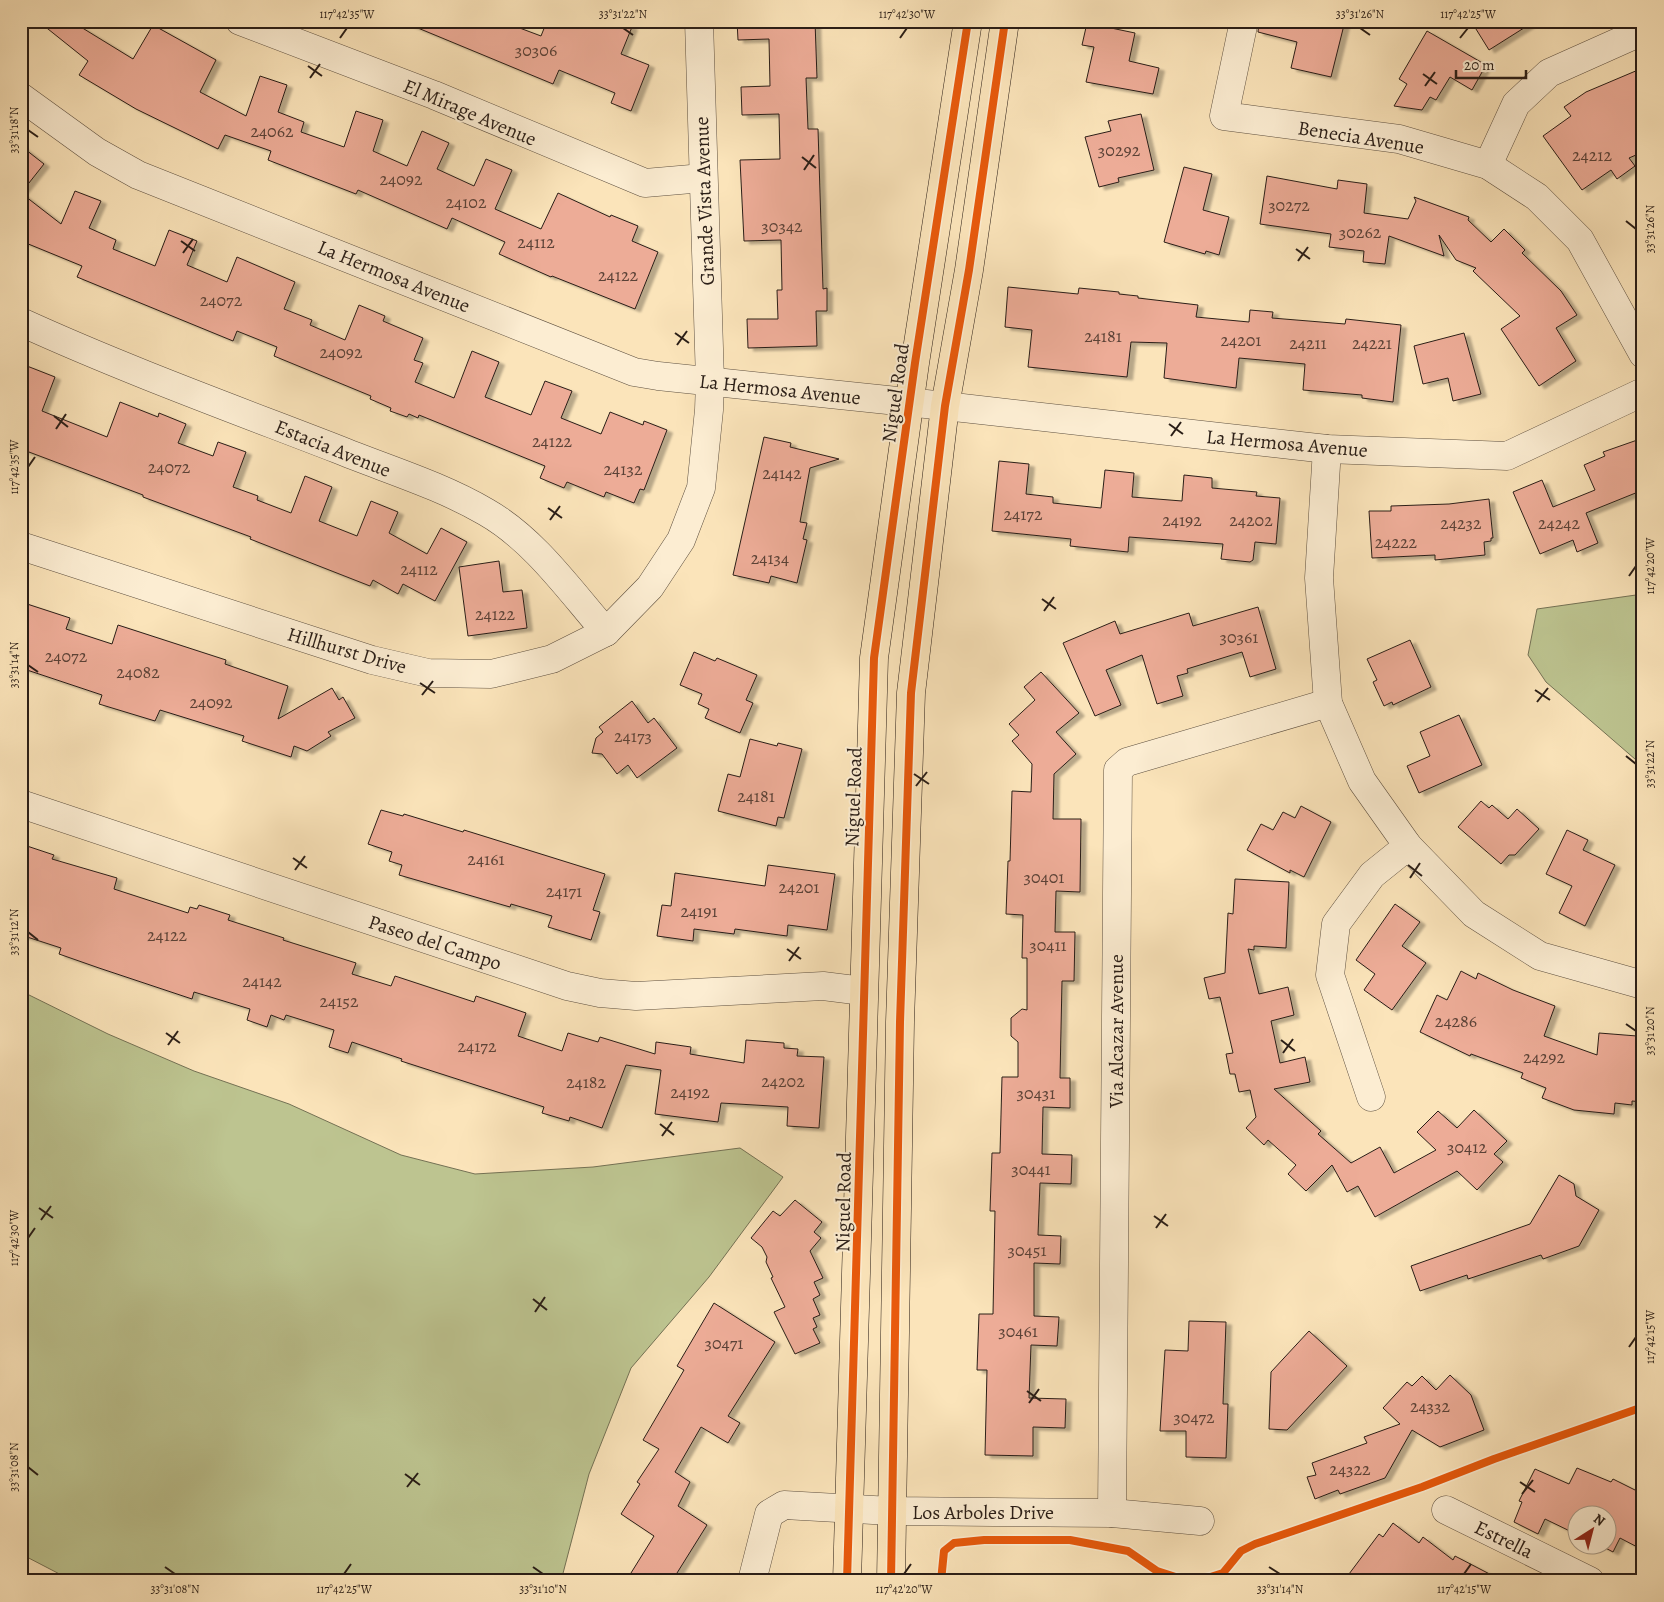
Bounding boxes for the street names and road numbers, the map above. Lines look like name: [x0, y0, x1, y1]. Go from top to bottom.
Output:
street label: El Mirage Avenue: [399, 72, 541, 153]
street label: Benecia Avenue: [1296, 114, 1426, 161]
street label: Grande Vista Avenue: [688, 116, 721, 286]
street label: La Hermosa Avenue: [314, 234, 474, 319]
street label: Niguel Road: [875, 341, 916, 445]
street label: La Hermosa Avenue: [698, 368, 862, 411]
street label: Estacia Avenue: [271, 413, 395, 484]
street label: La Hermosa Avenue: [1205, 423, 1369, 464]
street label: Hillhurst Drive: [284, 621, 410, 680]
street label: Niguel Road: [838, 746, 869, 848]
street label: Paseo del Campo: [365, 908, 505, 977]
street label: Via Alcazar Avenue: [1103, 954, 1130, 1109]
street label: Niguel Road: [829, 1151, 858, 1252]
street label: Los Arboles Drive: [912, 1499, 1054, 1526]
street label: Estrella: [1470, 1514, 1538, 1565]

